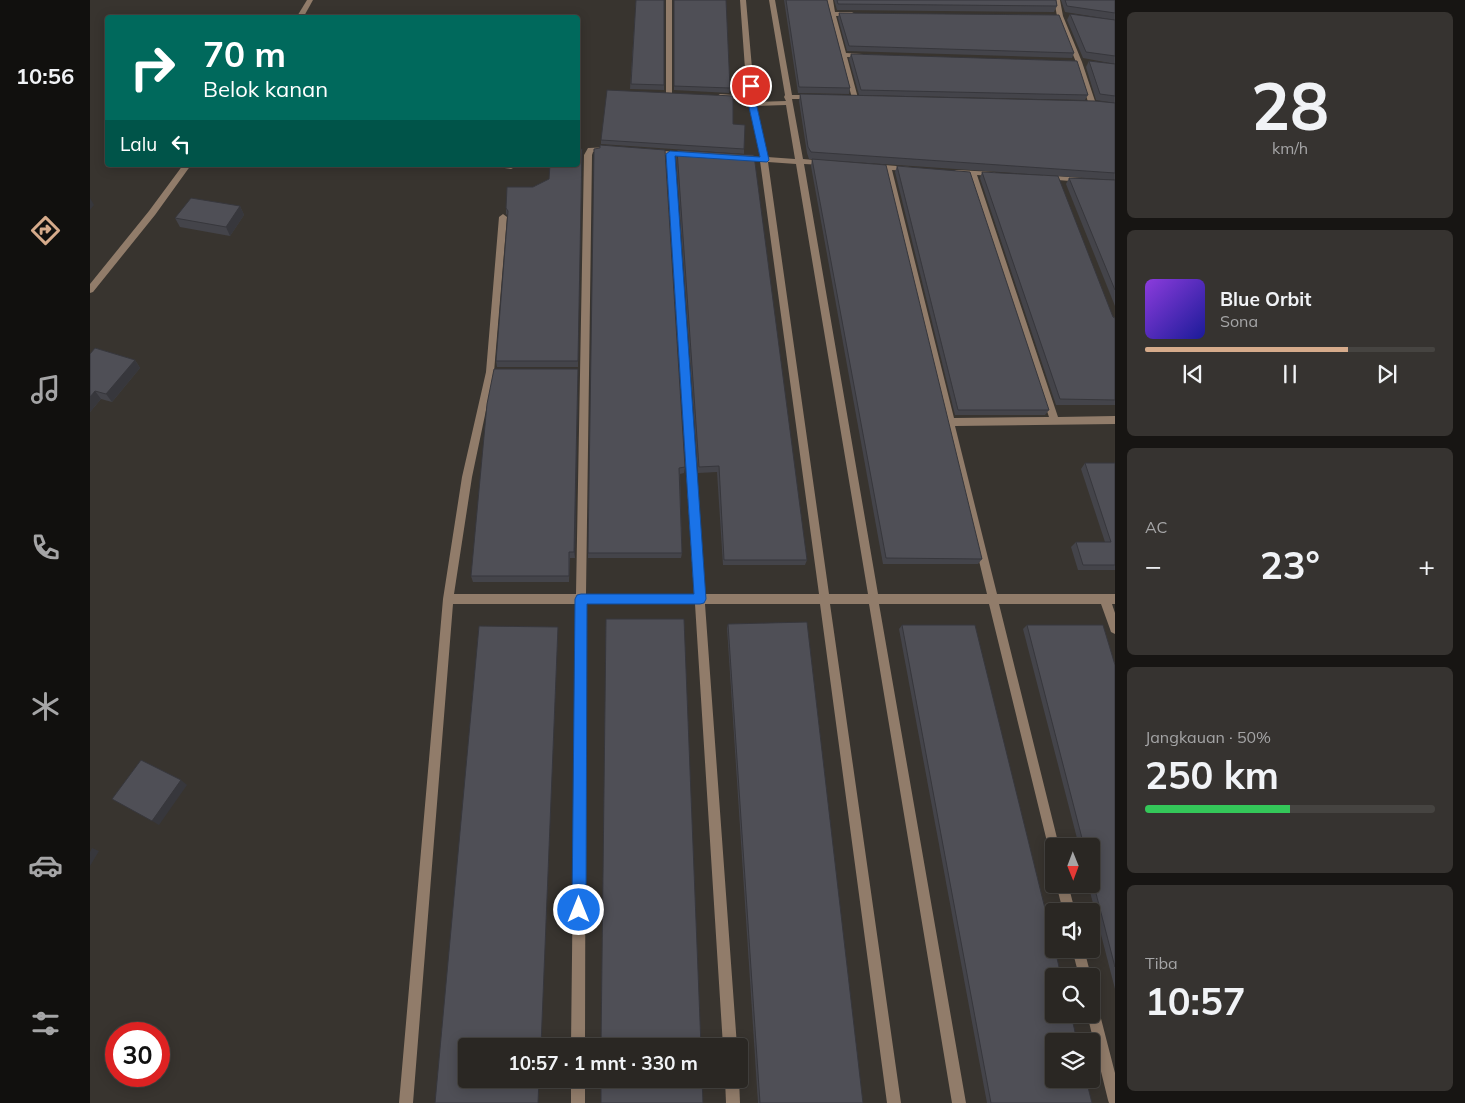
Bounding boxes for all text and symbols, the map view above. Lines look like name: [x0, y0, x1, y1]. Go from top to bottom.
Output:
text: 70 m: [203, 32, 286, 76]
icon: right: [120, 35, 185, 100]
text: 10:56: [16, 62, 74, 90]
pin: [730, 65, 772, 107]
text: 28: [1251, 65, 1329, 146]
icon: arrive: [737, 72, 765, 100]
text: Belok kanan: [203, 75, 328, 103]
icon: left: [167, 130, 195, 158]
text: Lalu: [120, 132, 157, 156]
text: km/h: [1272, 138, 1308, 158]
icon: directions: [28, 213, 63, 248]
text: Blue Orbit: [1220, 287, 1311, 311]
text: Sona: [1220, 311, 1258, 331]
icon: previous: [1179, 360, 1207, 388]
icon: pause: [1276, 360, 1304, 388]
icon: next: [1373, 360, 1401, 388]
icon: music: [28, 372, 63, 407]
text: AC: [1145, 517, 1168, 537]
icon: phone: [28, 530, 63, 565]
text: 23°: [1260, 541, 1320, 589]
text: −: [1145, 548, 1162, 583]
text: +: [1418, 548, 1435, 583]
icon: climate: [28, 689, 63, 724]
text: Jangkauan · 50%: [1145, 727, 1271, 747]
text: 250 km: [1145, 751, 1279, 799]
north arrow: [1045, 838, 1100, 892]
map controls: [1045, 838, 1100, 1088]
icon: car: [28, 848, 63, 883]
position arrow: [552, 883, 604, 935]
button: sound: [1045, 903, 1100, 958]
text: Tiba: [1145, 953, 1178, 973]
button: search: [1045, 968, 1100, 1023]
text: 10:57: [1145, 977, 1246, 1025]
icon: filters: [28, 1006, 63, 1041]
speed limit sign: 30: [105, 1022, 170, 1087]
button: layers: [1045, 1033, 1100, 1088]
text: 10:57 · 1 mnt · 330 m: [508, 1051, 698, 1075]

